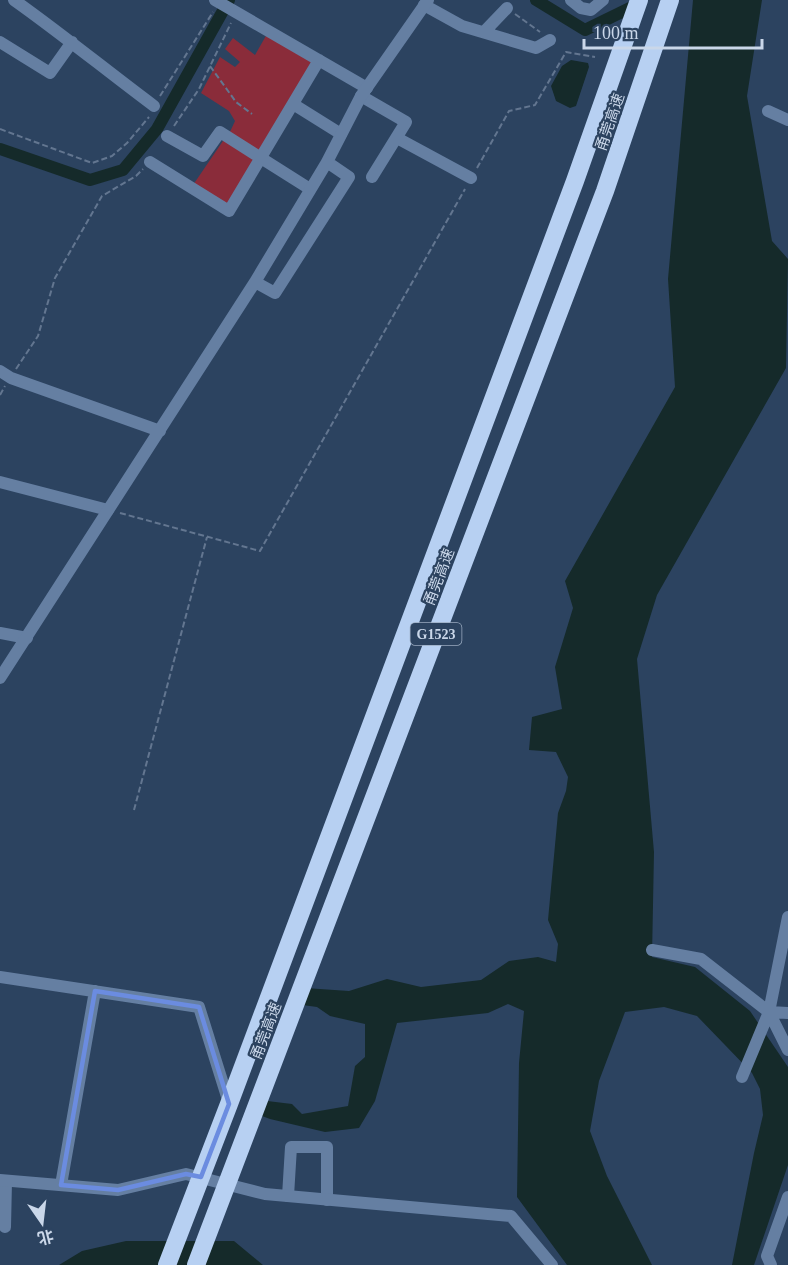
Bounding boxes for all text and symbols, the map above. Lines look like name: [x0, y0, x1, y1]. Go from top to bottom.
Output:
scale bar: [584, 12, 762, 50]
text: 100 m: [593, 23, 639, 43]
street label: 甬莞高速: [593, 91, 627, 153]
street label: 甬莞高速: [421, 546, 457, 608]
road number: G1523: [410, 623, 462, 645]
street label: 甬莞高速: [248, 1000, 284, 1062]
north arrow: [12, 1193, 72, 1253]
text: 北: [36, 1227, 55, 1247]

